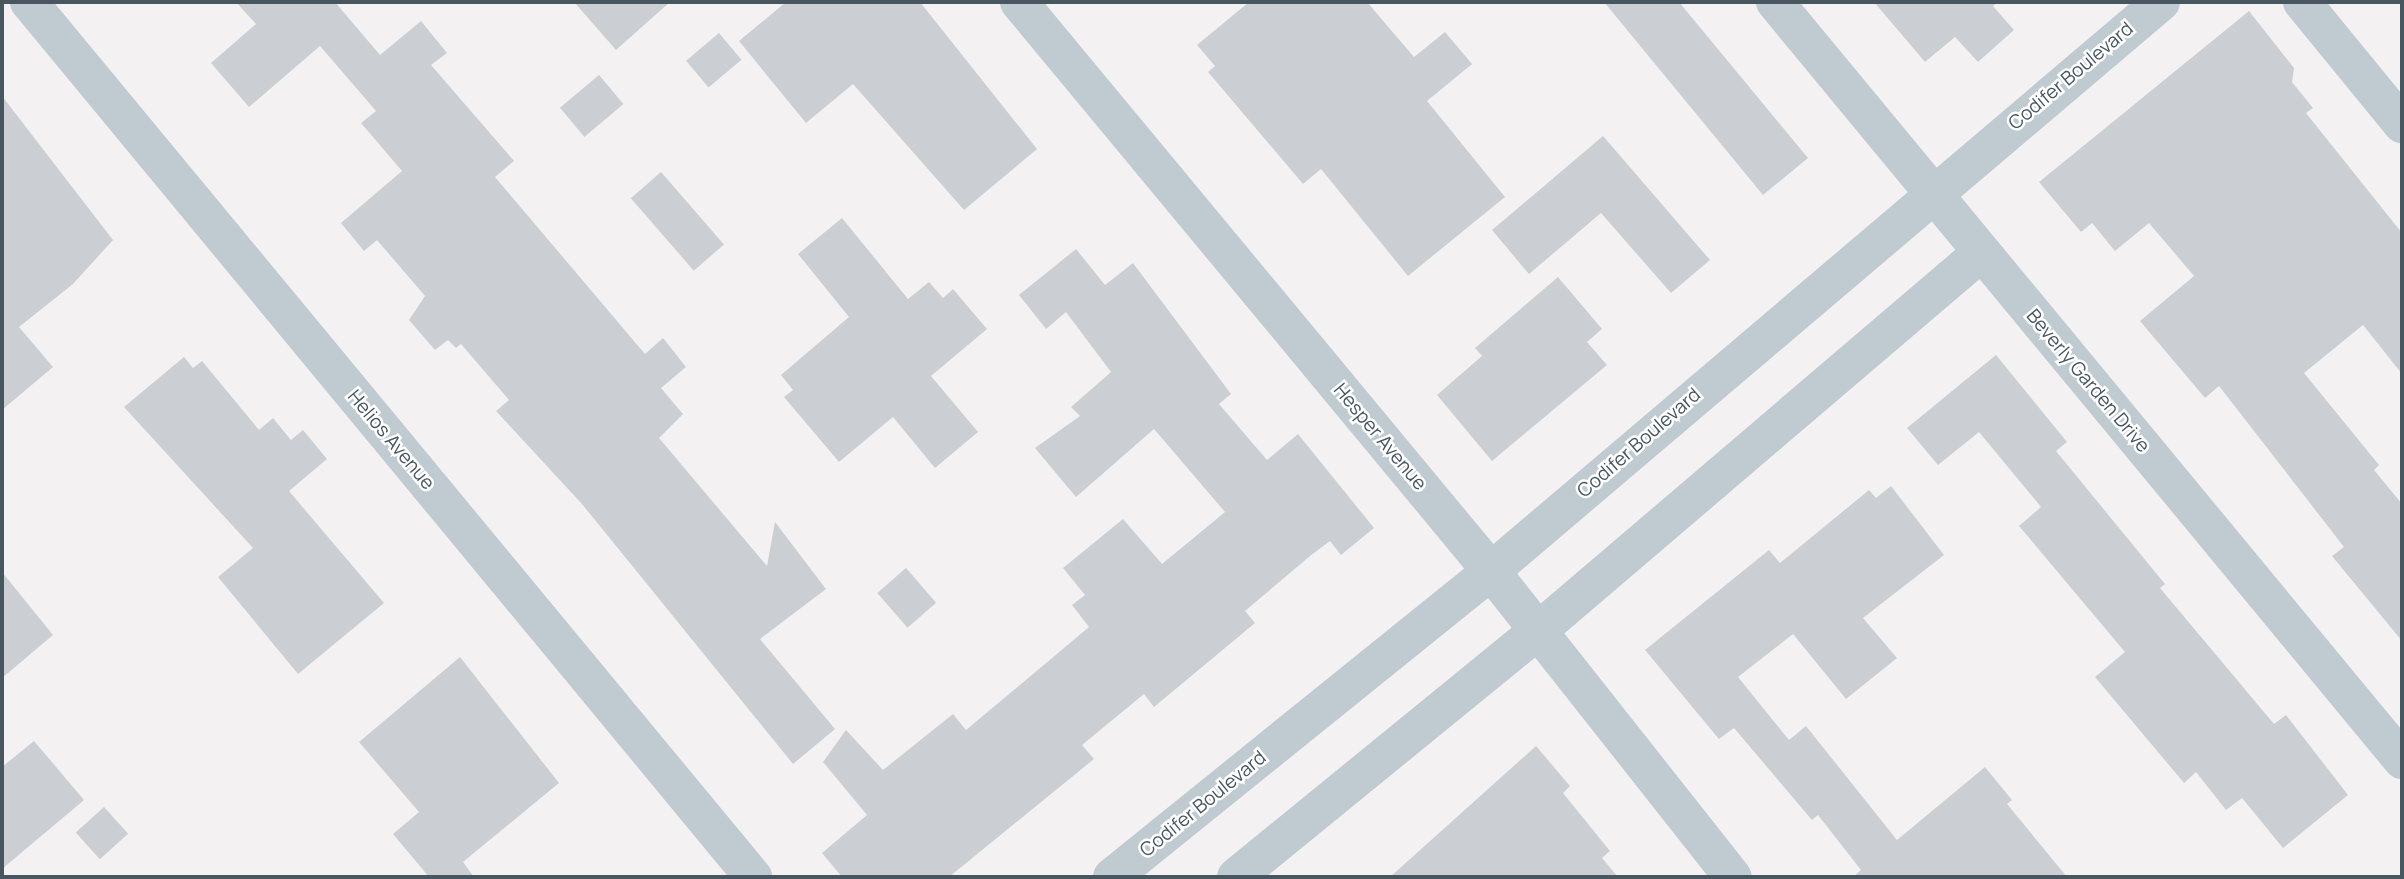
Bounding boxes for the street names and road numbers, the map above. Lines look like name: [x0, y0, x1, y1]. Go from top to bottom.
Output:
street label: Codifer Boulevard: [2004, 17, 2138, 135]
street label: Beverly Garden Drive: [2021, 305, 2155, 457]
street label: Hesper Avenue: [1329, 379, 1431, 495]
street label: Codifer Boulevard: [1573, 383, 1705, 503]
street label: Helios Avenue: [343, 386, 439, 494]
street label: Codifer Boulevard: [1135, 746, 1271, 862]

